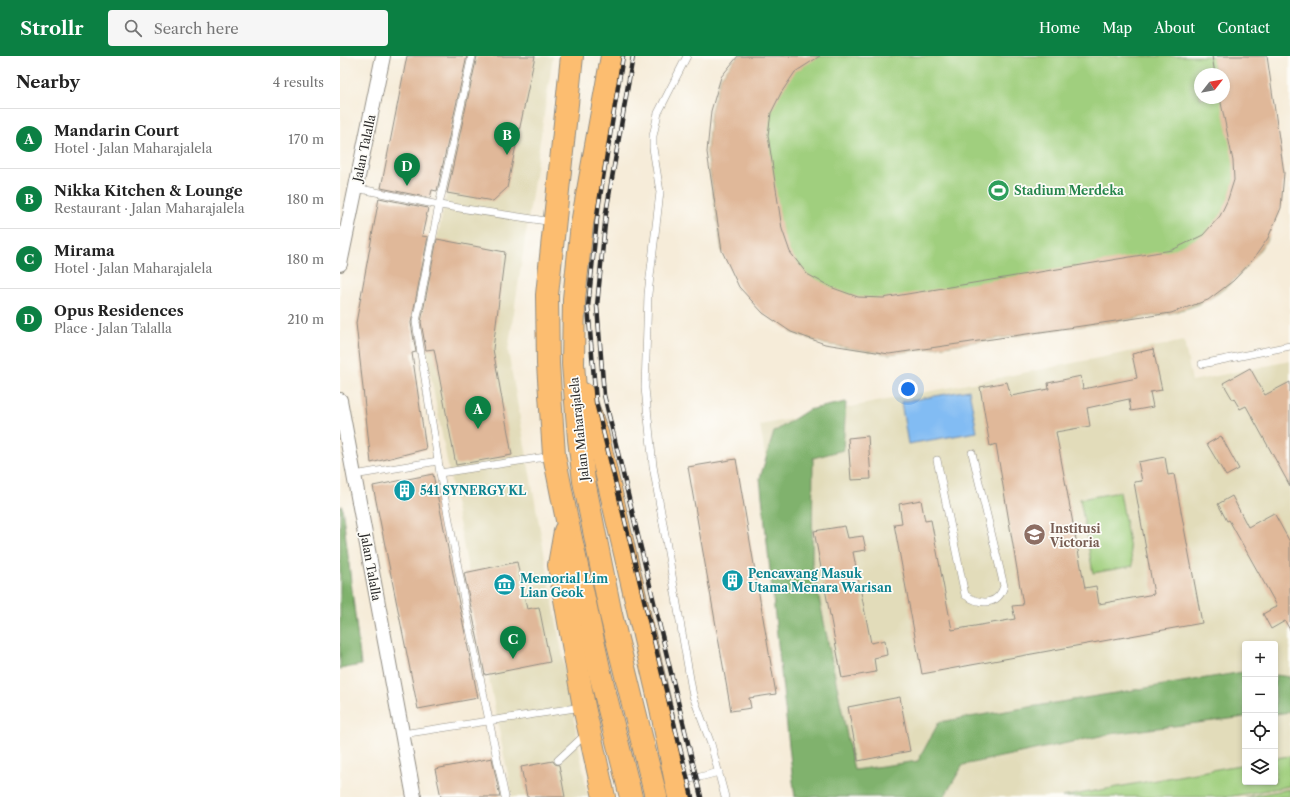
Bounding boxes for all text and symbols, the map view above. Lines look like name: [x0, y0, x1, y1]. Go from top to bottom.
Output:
search box: [108, 10, 388, 46]
text: Strollr: [20, 17, 84, 40]
icon: search: [122, 17, 144, 39]
text: Search here: [154, 19, 239, 38]
text: Home: [1039, 19, 1080, 37]
text: Map: [1102, 19, 1132, 37]
text: About: [1154, 19, 1195, 37]
text: Contact: [1217, 19, 1270, 37]
north arrow: [1194, 68, 1230, 104]
text: Nearby: [16, 72, 80, 92]
text: 4 results: [273, 74, 324, 90]
street label: Jalan Talalla: [349, 112, 379, 185]
text: Mandarin Court: [54, 121, 179, 140]
pin: B: [494, 122, 520, 155]
text: A: [24, 131, 34, 147]
text: 170 m: [288, 131, 324, 147]
text: Hotel · Jalan Maharajalela: [54, 140, 212, 156]
pin: D: [394, 153, 420, 186]
sports icon: Stadium Merdeka: [985, 177, 1011, 203]
text: Nikka Kitchen & Lounge: [54, 181, 243, 200]
place label: Stadium Merdeka: [1014, 183, 1125, 198]
text: B: [24, 191, 34, 207]
text: 180 m: [287, 191, 324, 207]
text: Restaurant · Jalan Maharajalela: [54, 200, 245, 216]
text: Mirama: [54, 241, 115, 260]
text: C: [24, 251, 34, 267]
text: 180 m: [287, 251, 324, 267]
text: Hotel · Jalan Maharajalela: [54, 260, 212, 276]
text: Opus Residences: [54, 301, 184, 320]
text: D: [23, 311, 35, 327]
text: 210 m: [287, 311, 324, 327]
text: Place · Jalan Talalla: [54, 320, 172, 336]
street label: Jalan Maharajalela: [566, 376, 592, 484]
your location: [898, 379, 918, 399]
pin: A: [465, 396, 491, 429]
building icon: 541 SYNERGY KL: [392, 477, 418, 503]
place label: 541 SYNERGY KL: [420, 483, 527, 498]
place label: Institusi Victoria: [1049, 521, 1101, 550]
school or university icon: Institusi Victoria: [1021, 522, 1047, 548]
street label: Jalan Talalla: [357, 530, 384, 603]
place label: Pencawang Masuk Utama Menara Warisan: [748, 566, 893, 595]
building icon: Pencawang Masuk Utama Menara Warisan: [719, 567, 745, 593]
place label: Memorial Lim Lian Geok: [520, 571, 608, 600]
museum icon: Memorial Lim Lian Geok: [491, 572, 517, 598]
pin: C: [500, 626, 526, 659]
map controls: [1242, 641, 1278, 785]
button: +: [1242, 641, 1278, 677]
button: −: [1242, 677, 1278, 713]
button: locate: [1242, 713, 1278, 749]
button: layers: [1242, 749, 1278, 785]

